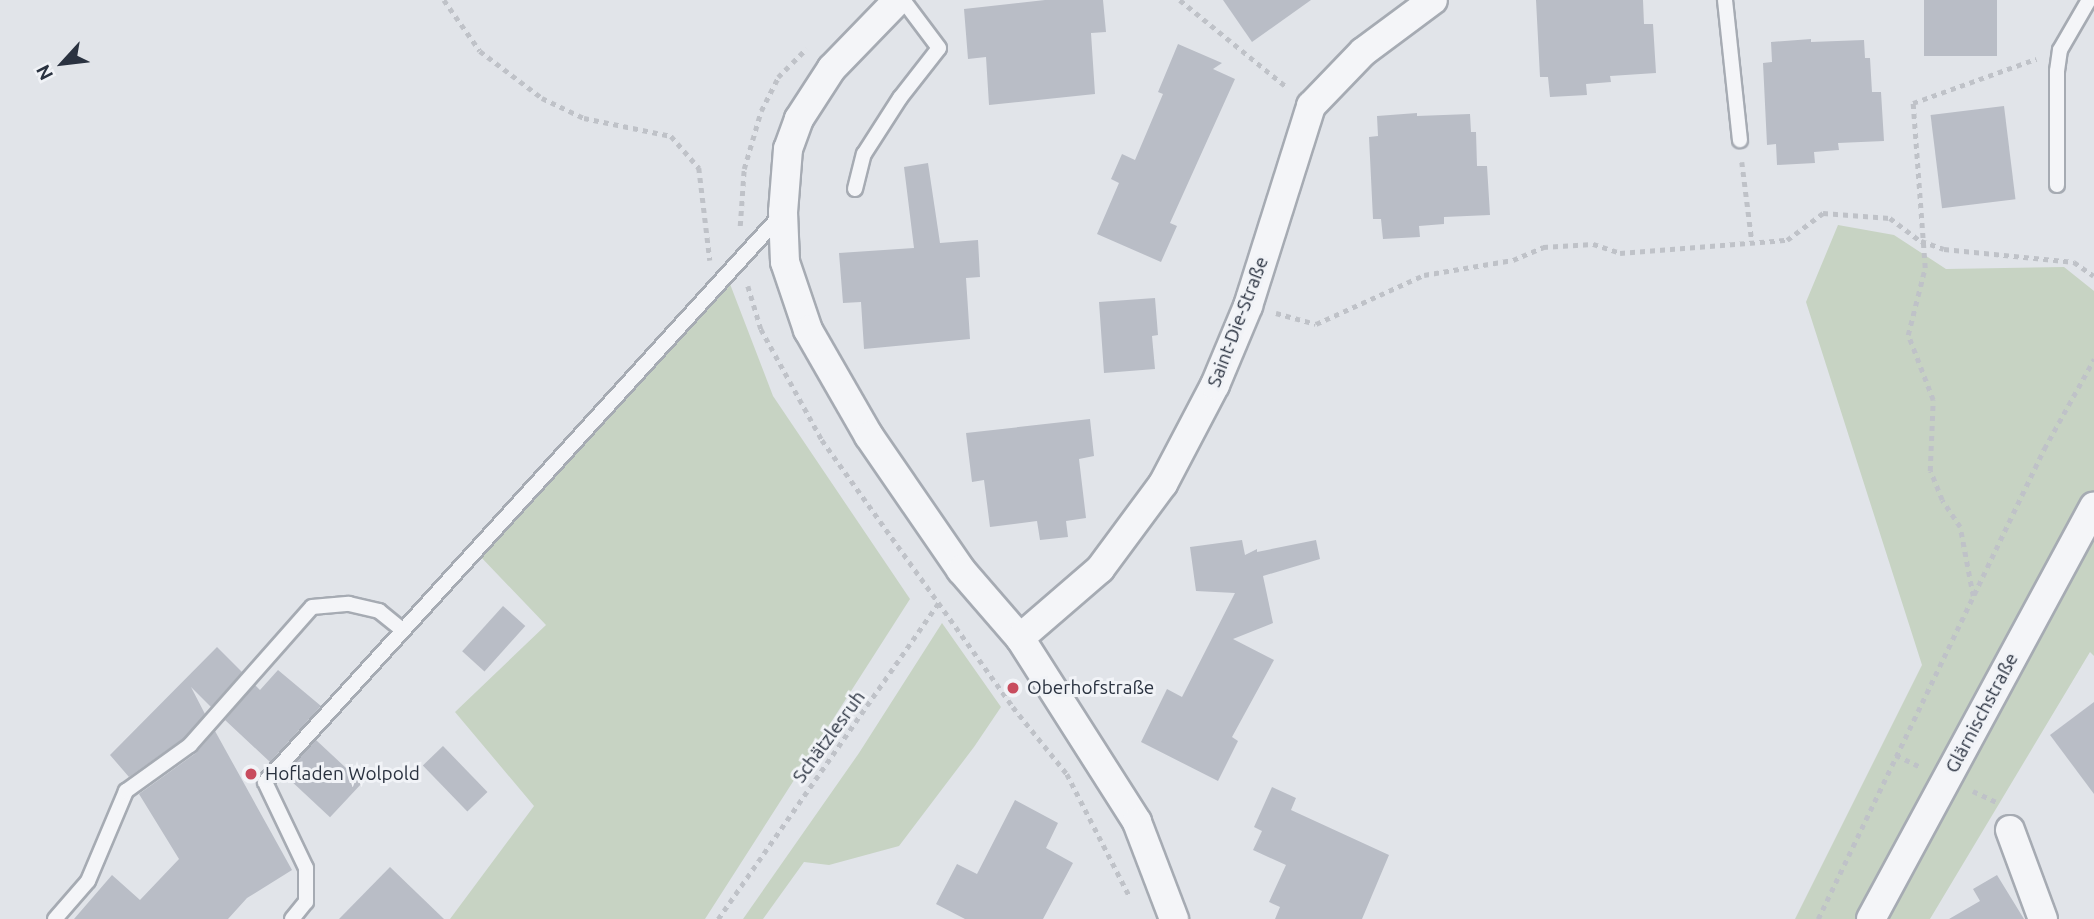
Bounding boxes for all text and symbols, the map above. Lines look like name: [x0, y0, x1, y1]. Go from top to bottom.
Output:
north arrow: [28, 28, 98, 98]
text: N: [31, 61, 57, 84]
street label: Saint-Die-Straße: [1203, 253, 1273, 391]
street label: Glärnischstraße: [1941, 649, 2023, 777]
place label: Oberhofstraße: [1027, 677, 1154, 699]
marker: Oberhofstraße: [1005, 680, 1021, 696]
street label: Schätzlesruh: [788, 687, 870, 787]
place label: Hofladen Wolpold: [265, 763, 420, 785]
marker: Hofladen Wolpold: [243, 766, 259, 782]

